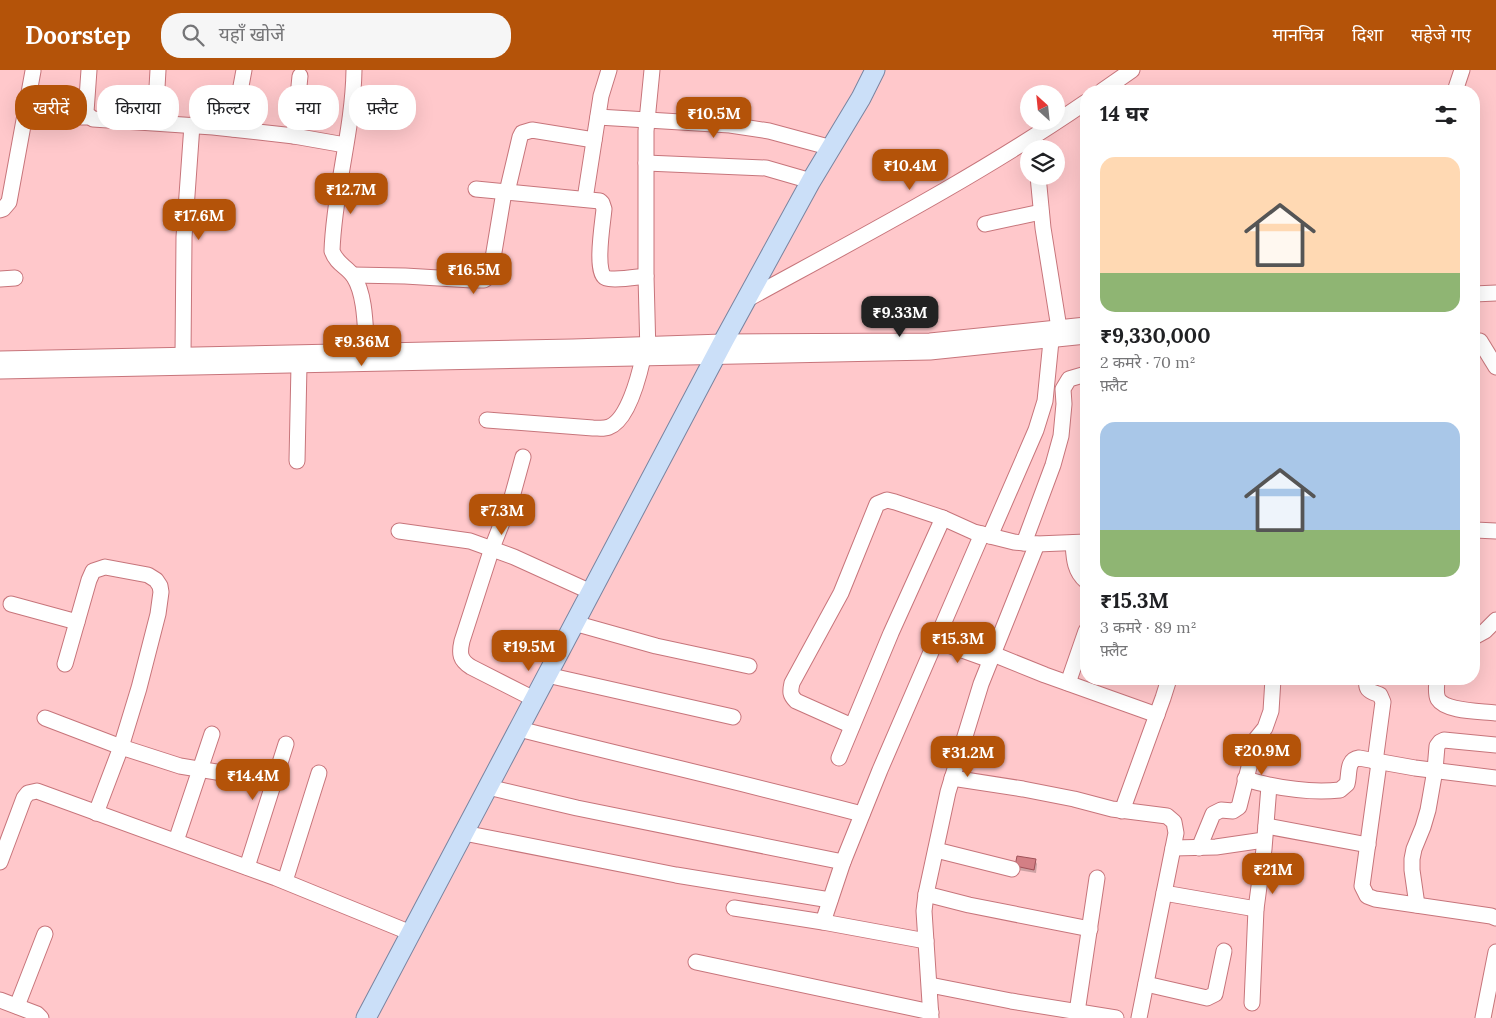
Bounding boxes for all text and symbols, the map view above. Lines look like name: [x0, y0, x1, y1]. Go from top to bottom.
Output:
search box: [161, 13, 511, 58]
text: Doorstep: [25, 20, 131, 51]
icon: search: [179, 21, 207, 49]
text: यहाँ खोजें: [219, 22, 284, 46]
text: मानचित्र: [1273, 23, 1324, 46]
text: दिशा: [1352, 23, 1383, 46]
text: सहेजे गए: [1411, 23, 1471, 46]
chip: खरीदें: [15, 85, 87, 130]
chip: किराया: [97, 85, 179, 130]
chip: फ़िल्टर: [189, 85, 268, 130]
chip: नया: [278, 85, 339, 130]
chip: फ़्लैट: [349, 85, 416, 130]
north arrow: [1020, 85, 1065, 130]
map controls: [1020, 85, 1065, 185]
pin: ₹10.5M: [673, 97, 755, 139]
text: 14 घर: [1100, 100, 1148, 127]
icon: filters: [1432, 101, 1460, 129]
text: ₹10.5M: [687, 103, 741, 123]
button: layers: [1020, 140, 1065, 185]
pin: ₹10.4M: [869, 148, 951, 191]
text: ₹10.4M: [883, 155, 937, 175]
pin: ₹12.7M: [310, 172, 392, 215]
text: ₹12.7M: [326, 179, 376, 199]
icon: home: [1235, 190, 1325, 280]
pin: ₹17.6M: [158, 198, 240, 241]
text: ₹17.6M: [174, 205, 224, 225]
pin: ₹16.5M: [433, 252, 515, 295]
text: ₹16.5M: [448, 259, 500, 279]
pin: ₹9.33M: [859, 296, 941, 338]
text: ₹9.33M: [872, 302, 928, 322]
text: ₹9,330,000: [1100, 322, 1211, 349]
pin: ₹9.36M: [321, 324, 403, 367]
text: ₹9.36M: [334, 331, 390, 351]
text: 2 कमरे · 70 m²: [1100, 352, 1196, 372]
text: फ़्लैट: [1100, 375, 1128, 395]
icon: home: [1235, 455, 1325, 545]
pin: ₹7.3M: [467, 494, 537, 536]
text: ₹7.3M: [480, 500, 524, 520]
text: ₹15.3M: [1100, 587, 1169, 614]
text: 3 कमरे · 89 m²: [1100, 617, 1197, 637]
pin: ₹15.3M: [917, 622, 999, 664]
text: ₹15.3M: [932, 628, 984, 648]
pin: ₹19.5M: [488, 630, 570, 672]
text: ₹19.5M: [503, 636, 555, 656]
text: फ़्लैट: [1100, 640, 1128, 660]
pin: ₹20.9M: [1221, 734, 1303, 776]
pin: ₹31.2M: [927, 736, 1009, 778]
text: ₹20.9M: [1234, 740, 1290, 760]
text: ₹31.2M: [942, 742, 994, 762]
pin: ₹14.4M: [212, 758, 294, 801]
text: ₹14.4M: [227, 765, 279, 785]
pin: ₹21M: [1243, 852, 1303, 895]
text: ₹21M: [1253, 859, 1293, 879]

